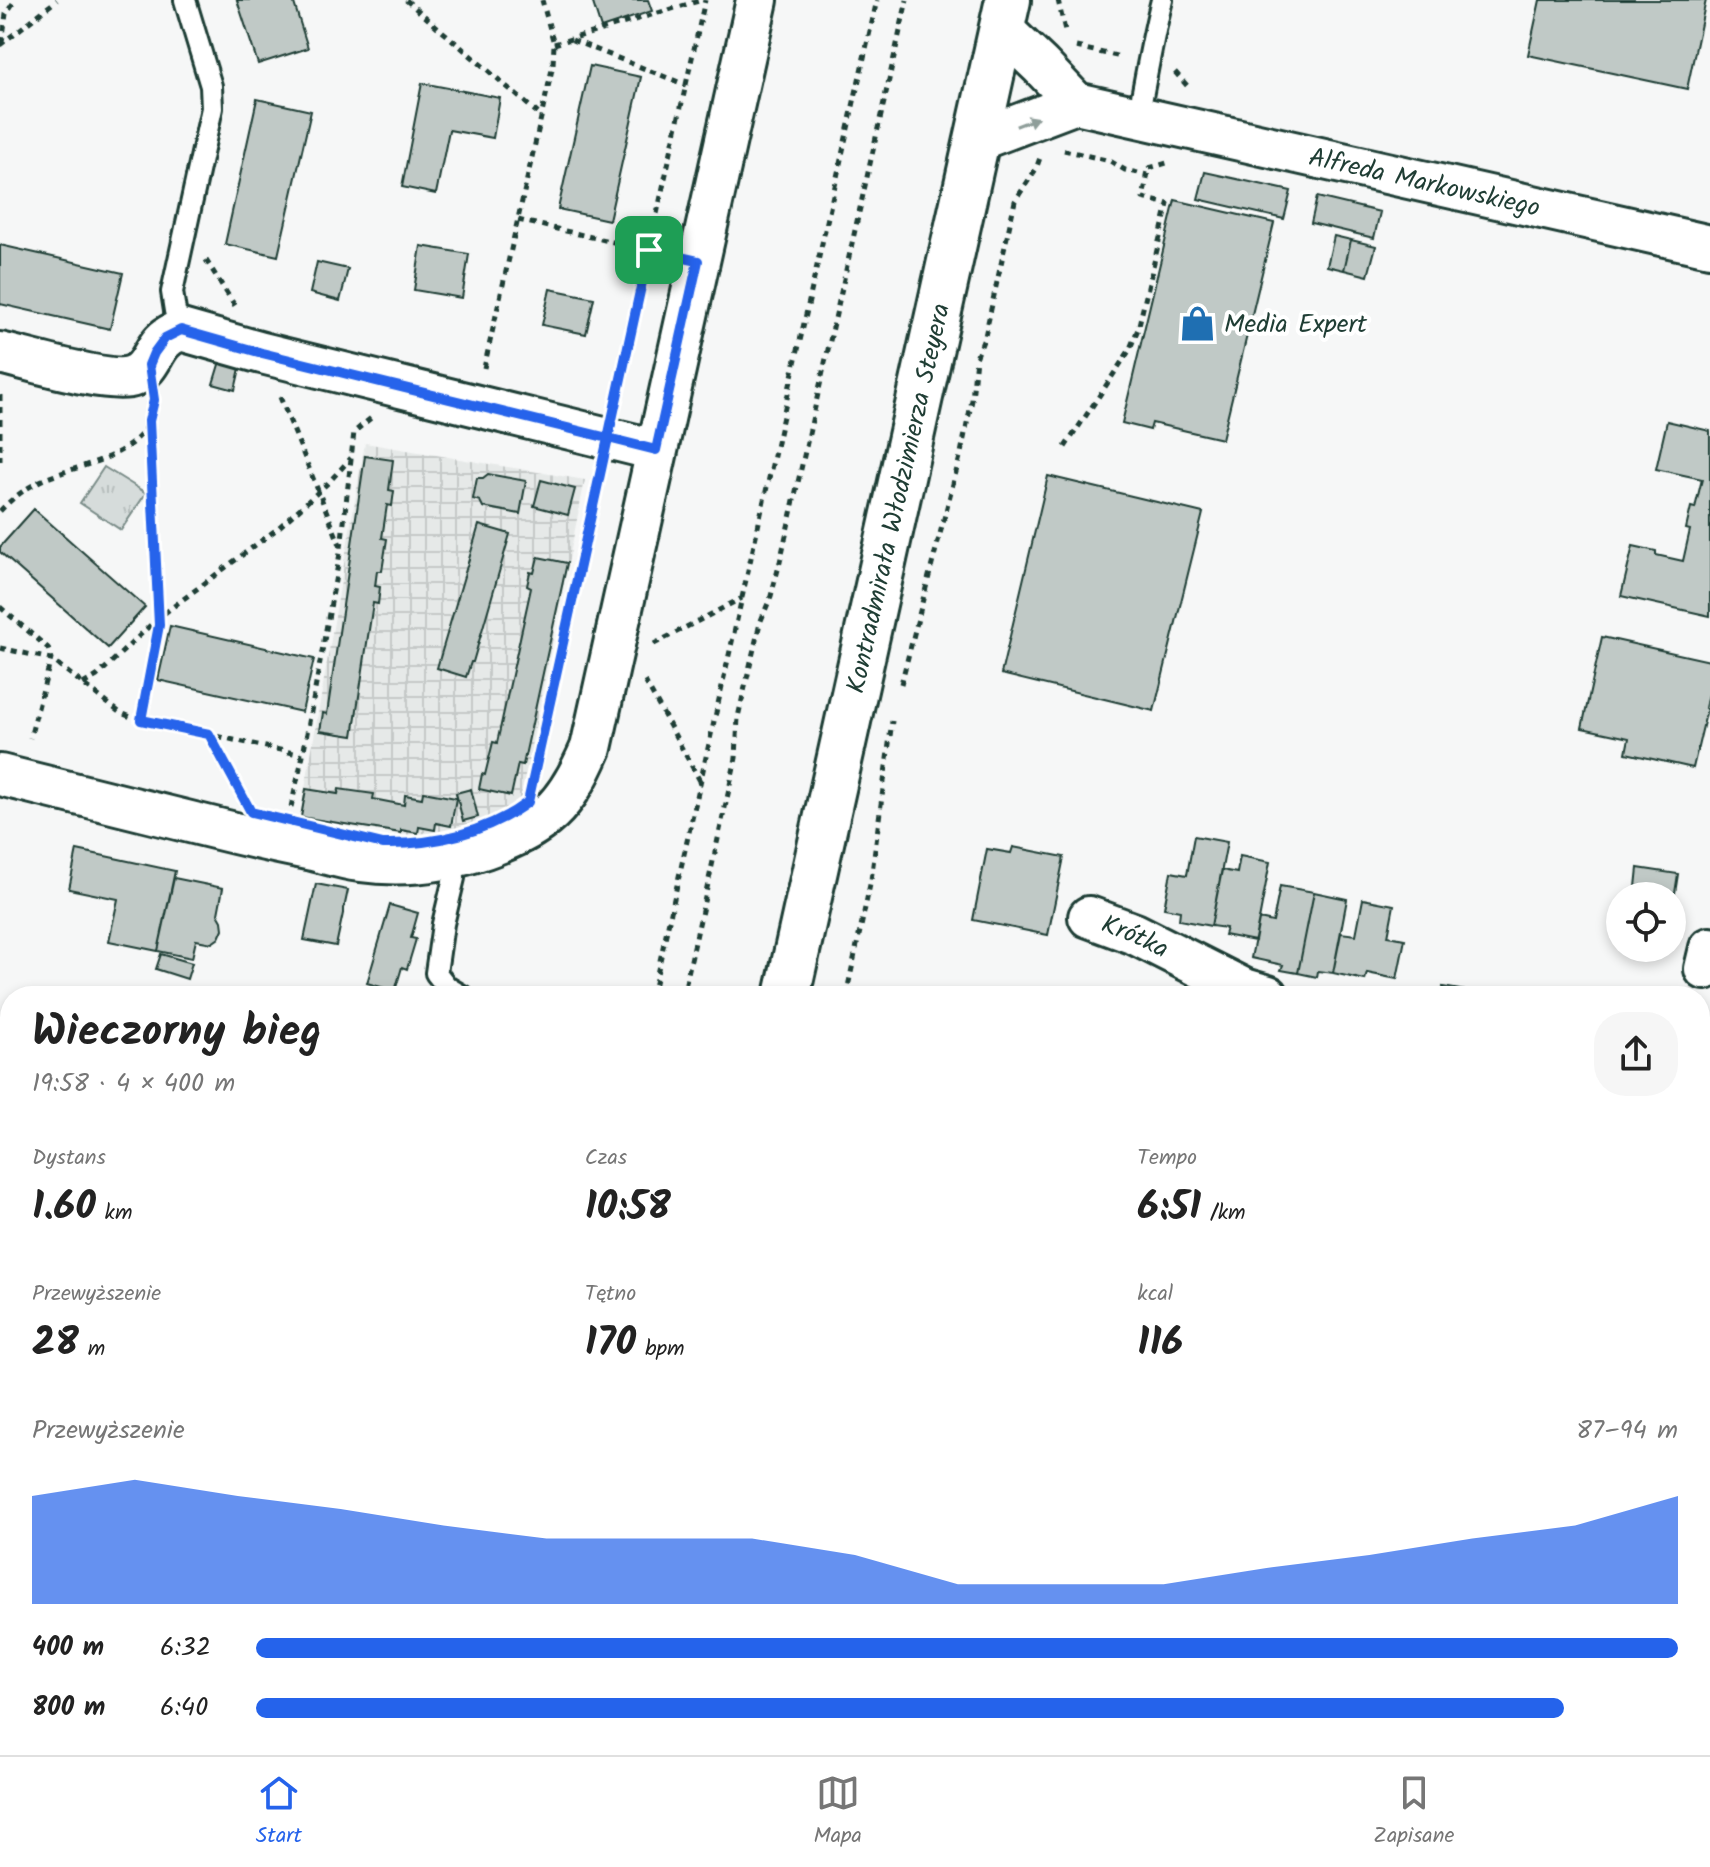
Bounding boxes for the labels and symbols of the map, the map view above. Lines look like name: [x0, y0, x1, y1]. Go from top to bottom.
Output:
one-way arrow: [1015, 115, 1039, 128]
street label: Alfreda Markowskiego: [1304, 137, 1544, 230]
pin: [615, 216, 683, 284]
street label: Kontradmirała Włodzimierza Steyera: [836, 299, 963, 698]
shop icon: Media Expert: [1179, 304, 1217, 342]
place label: Media Expert: [1224, 304, 1368, 346]
street label: Krótka: [1095, 904, 1176, 971]

